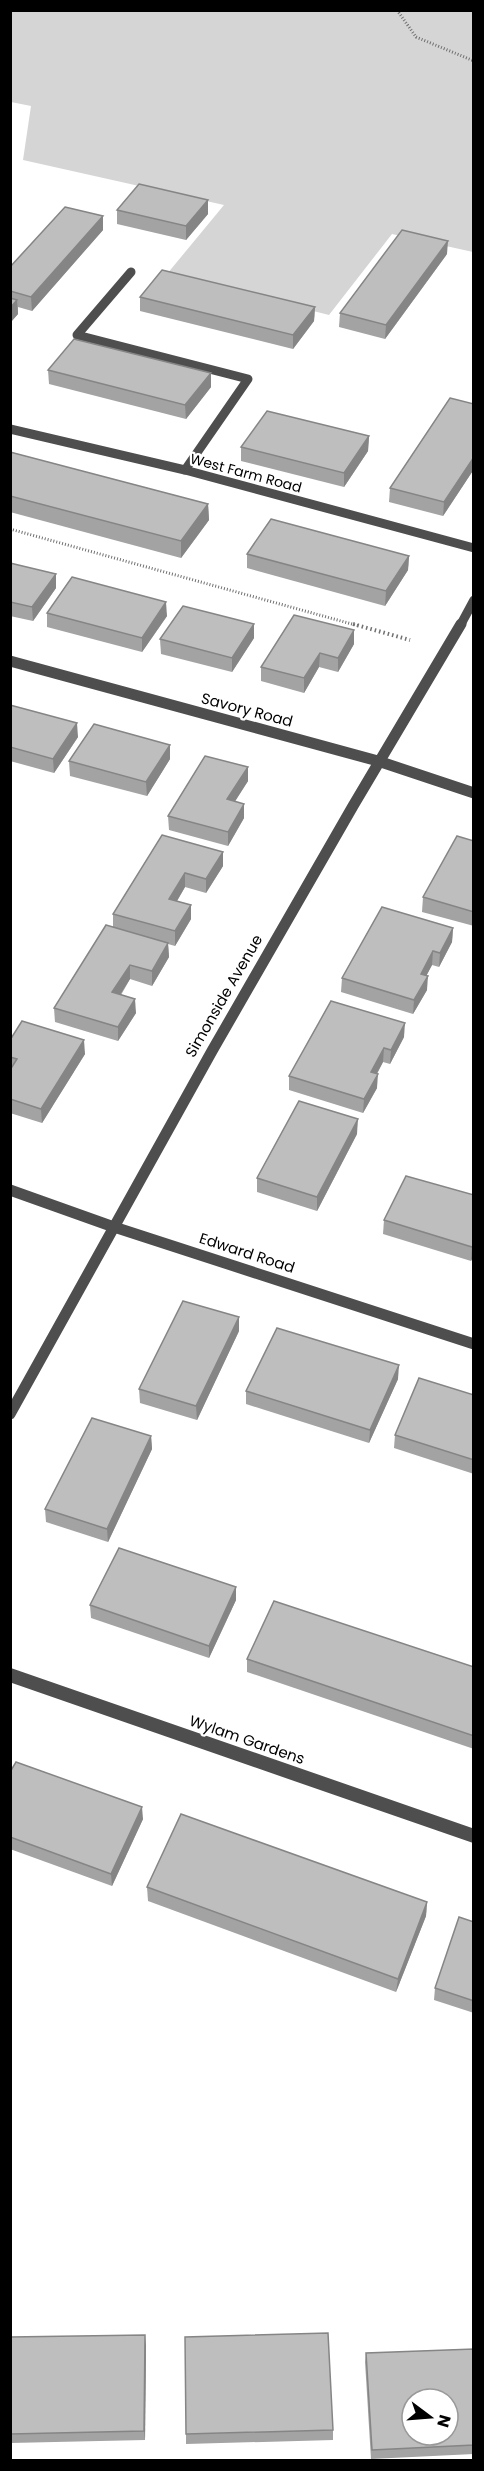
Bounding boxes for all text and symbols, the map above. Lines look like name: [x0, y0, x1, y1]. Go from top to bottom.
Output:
street label: West Farm Road: [188, 448, 304, 498]
street label: Savory Road: [199, 687, 295, 732]
street label: Simonside Avenue: [180, 931, 267, 1061]
street label: Edward Road: [197, 1227, 297, 1278]
street label: Wylam Gardens: [187, 1710, 308, 1769]
north arrow: [400, 2387, 460, 2447]
text: N: [431, 2412, 457, 2430]

